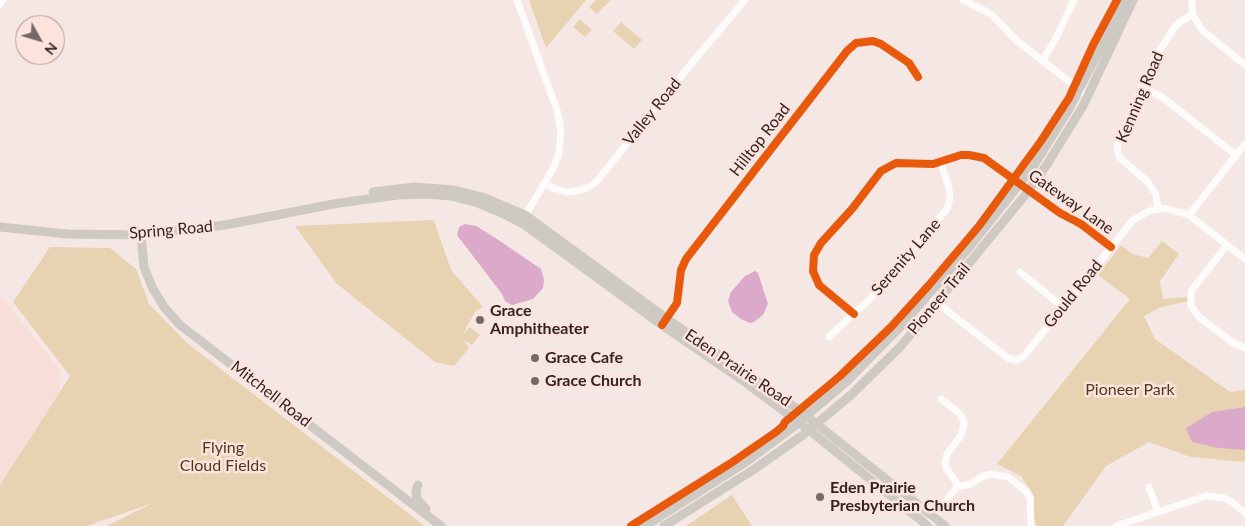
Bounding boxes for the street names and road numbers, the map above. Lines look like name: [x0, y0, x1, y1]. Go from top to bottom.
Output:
street label: Kenning Road: [1112, 49, 1168, 145]
street label: Valley Road: [619, 74, 685, 150]
street label: Hilltop Road: [726, 100, 794, 180]
street label: Gateway Lane: [1025, 166, 1117, 238]
street label: Serenity Lane: [867, 215, 945, 299]
street label: Spring Road: [128, 217, 214, 243]
street label: Gould Road: [1040, 256, 1106, 332]
street label: Pioneer Trail: [904, 259, 974, 339]
street label: Eden Prairie Road: [681, 325, 795, 411]
street label: Mitchell Road: [227, 357, 315, 431]

